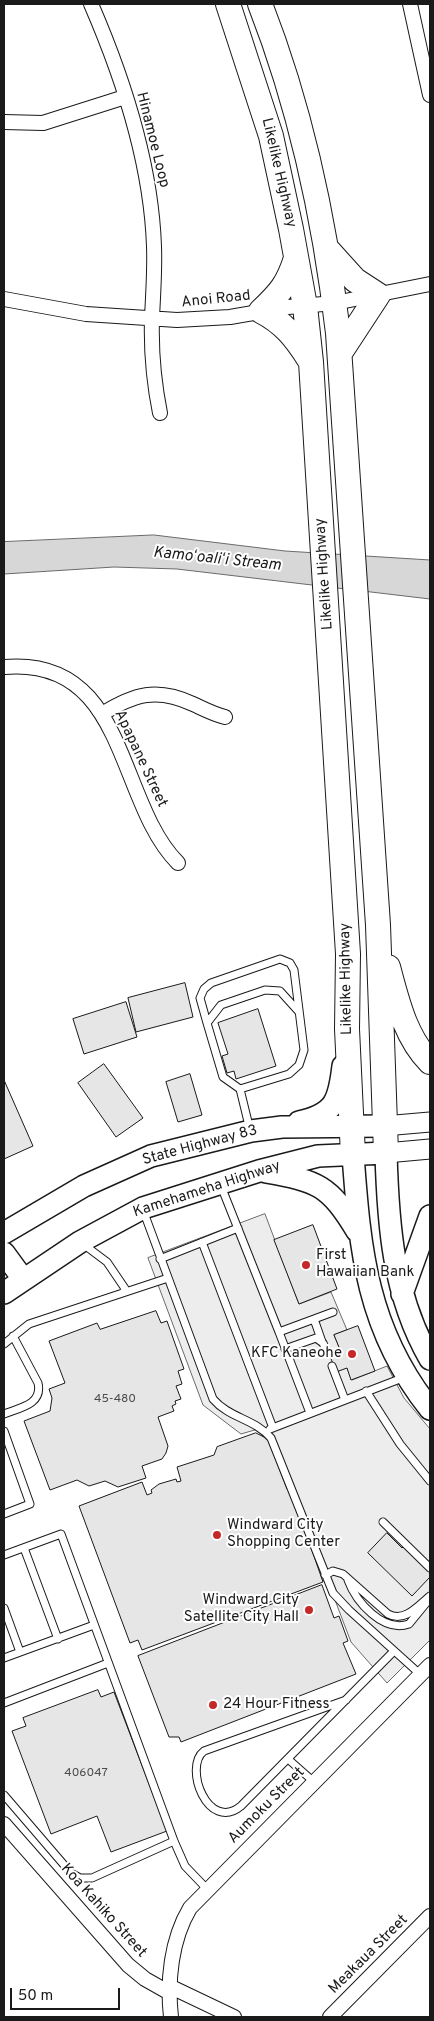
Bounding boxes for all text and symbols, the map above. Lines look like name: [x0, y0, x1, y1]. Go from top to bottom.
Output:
street label: Hinamoe Loop: [131, 90, 173, 190]
street label: Likelike Highway: [257, 116, 299, 230]
street label: Anoi Road: [181, 287, 251, 313]
street label: Likelike Highway: [312, 517, 338, 631]
water label: Kamoʻoaliʻi Stream: [152, 544, 282, 576]
street label: Apapane Street: [110, 707, 170, 811]
street label: Likelike Highway: [337, 923, 357, 1035]
street label: State Highway 83: [141, 1122, 259, 1170]
street label: Kamehameha Highway: [131, 1158, 283, 1222]
place label: First Hawaiian Bank: [316, 1247, 414, 1282]
marker: First Hawaiian Bank: [300, 1259, 312, 1271]
place label: KFC Kaneohe: [251, 1345, 342, 1363]
marker: KFC Kaneohe: [346, 1348, 358, 1360]
house number: 45-480: [94, 1393, 136, 1407]
place label: Windward City Shopping Center: [227, 1517, 340, 1552]
marker: Windward City Shopping Center: [211, 1529, 223, 1541]
place label: Windward City Satellite City Hall: [184, 1592, 299, 1627]
marker: Windward City Satellite City Hall: [303, 1604, 315, 1616]
place label: 24 Hour Fitness: [223, 1696, 330, 1714]
marker: 24 Hour Fitness: [207, 1699, 219, 1711]
street label: Aumoku Street: [225, 1764, 309, 1848]
house number: 406047: [64, 1767, 108, 1781]
street label: Koa Kahiko Street: [56, 1860, 150, 1962]
street label: Meakaua Street: [326, 1912, 412, 1998]
scale bar: [12, 1978, 122, 2010]
text: 50 m: [18, 1987, 53, 2006]

